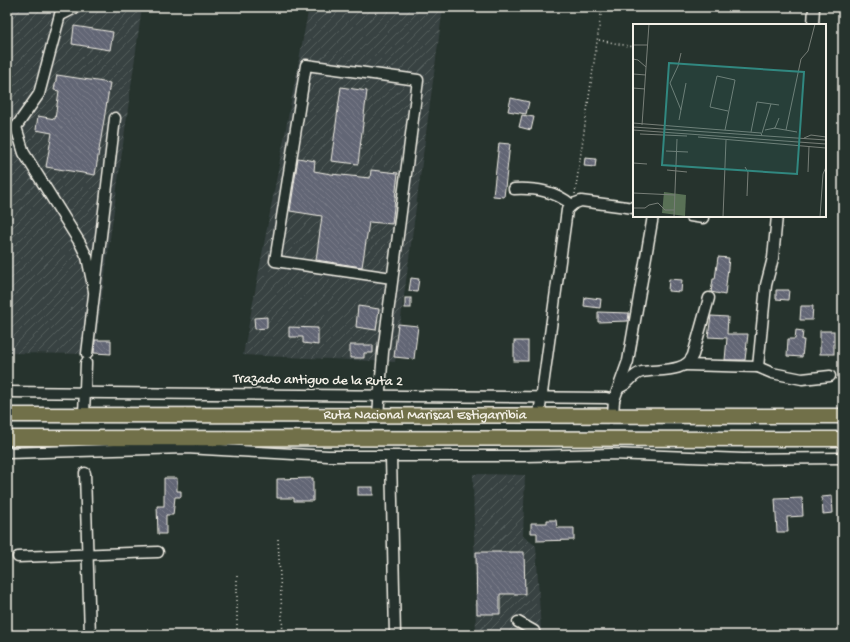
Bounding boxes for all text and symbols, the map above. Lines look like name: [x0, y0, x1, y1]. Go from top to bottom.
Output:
inset map: [633, 24, 826, 217]
street label: Trazado antiguo de la Ruta 2: [232, 371, 403, 391]
street label: Ruta Nacional Mariscal Estigarribia: [324, 407, 528, 424]

